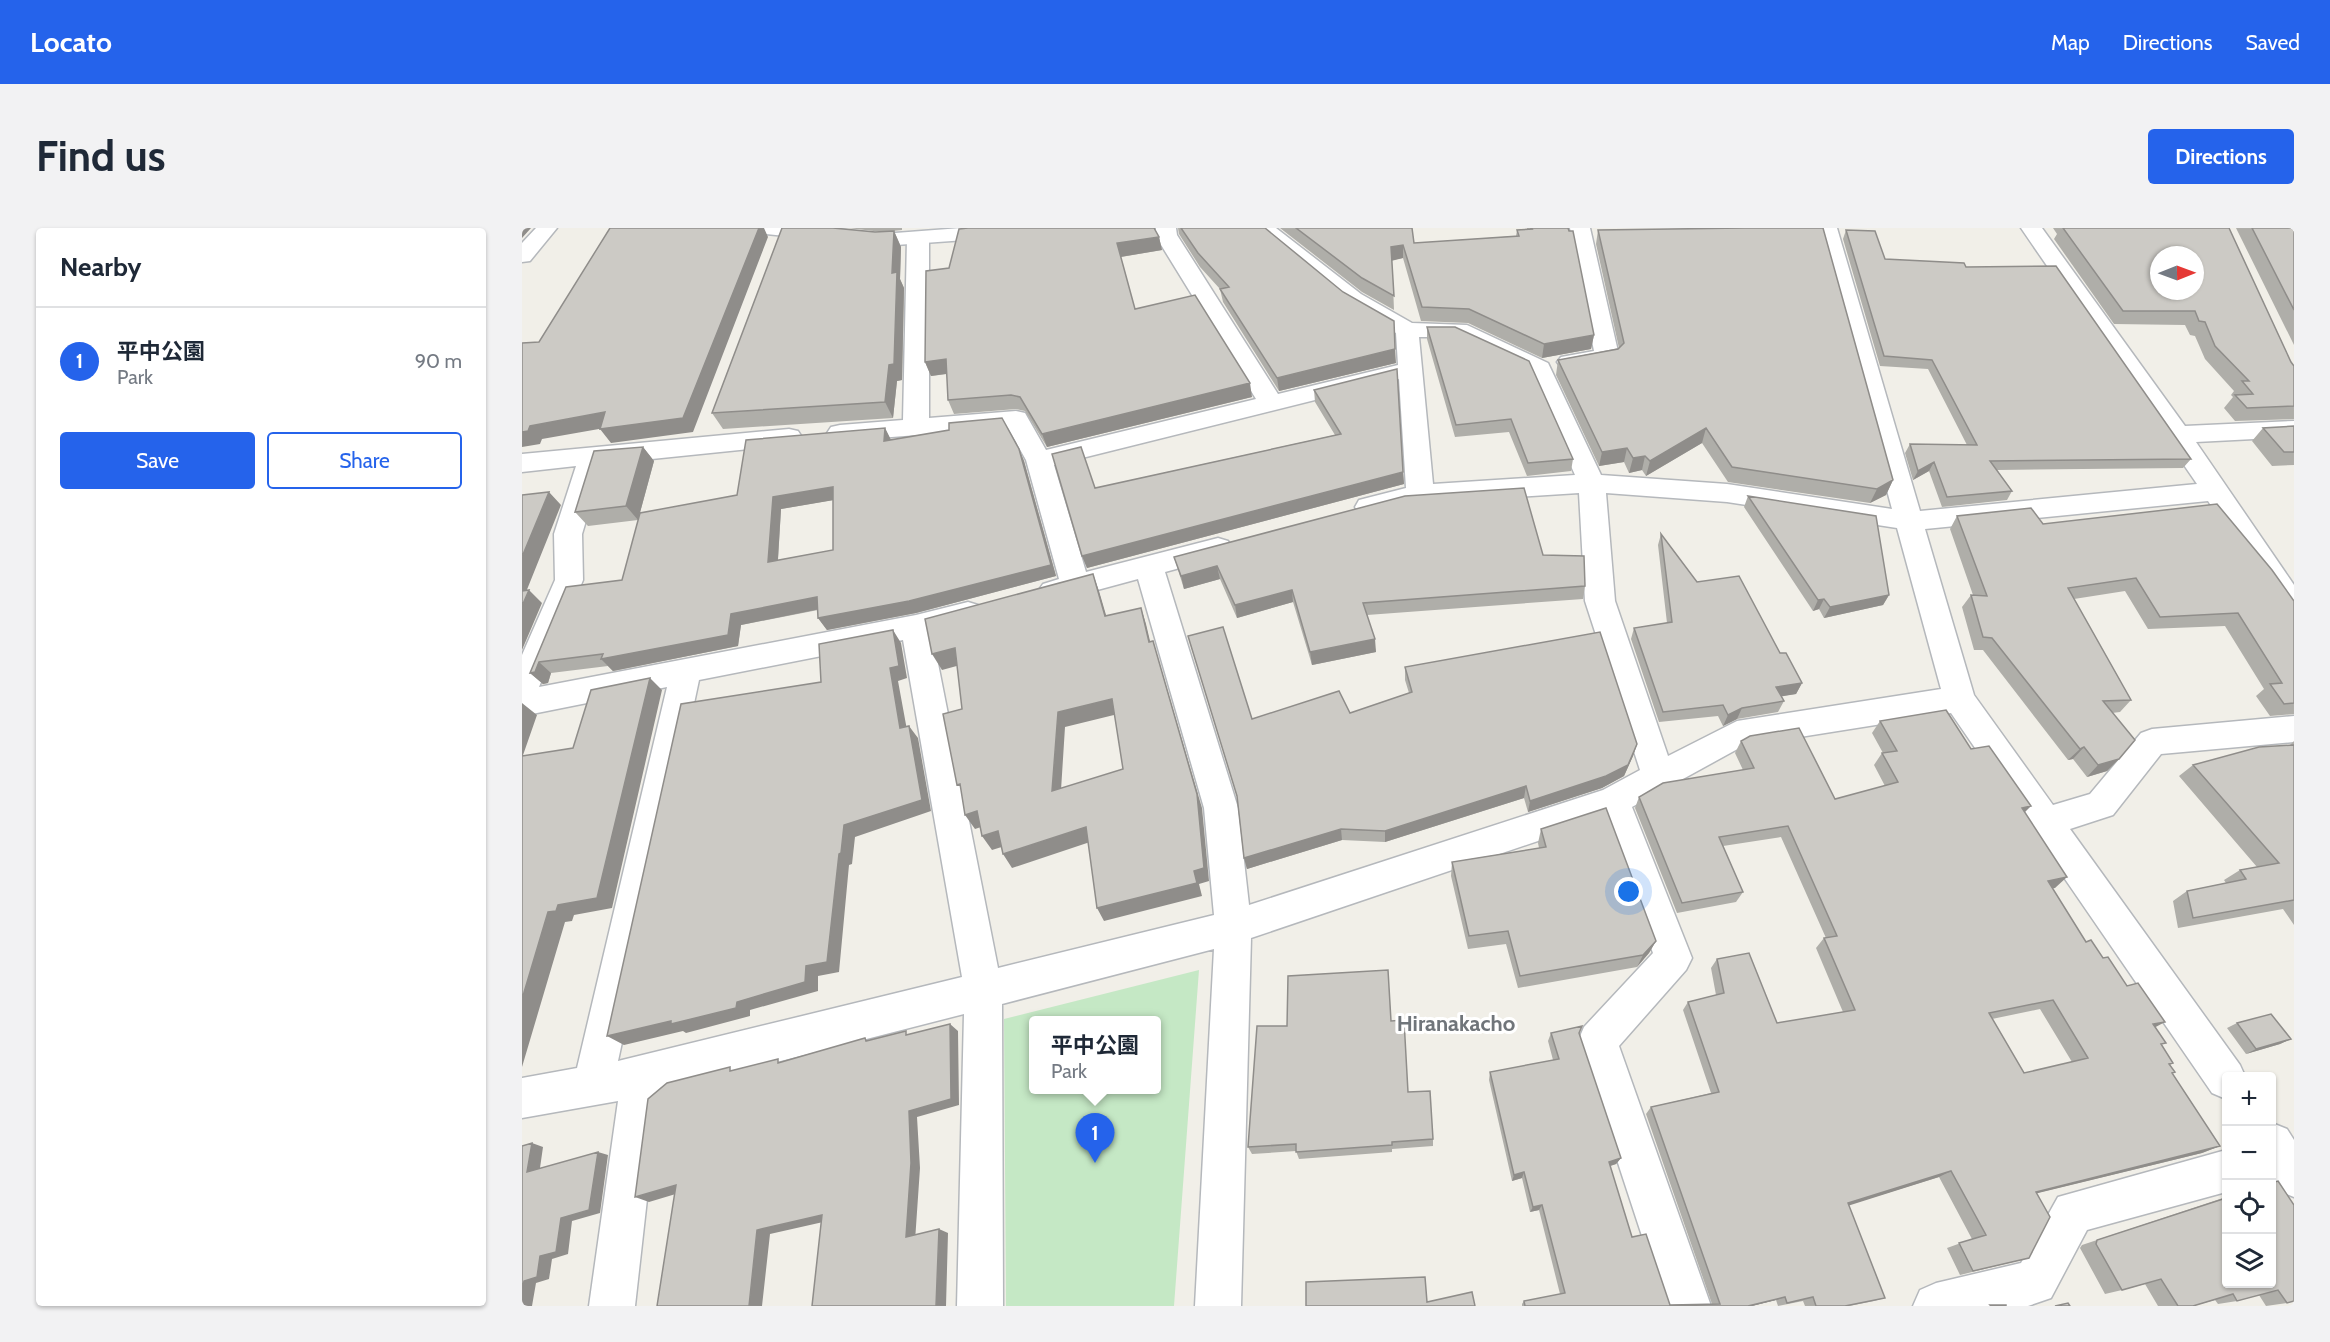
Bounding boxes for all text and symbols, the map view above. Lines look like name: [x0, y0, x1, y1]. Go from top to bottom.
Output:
text: Locato: [30, 25, 112, 59]
text: Map: [2051, 30, 2090, 55]
text: Directions: [2123, 30, 2212, 55]
text: Saved: [2245, 30, 2300, 55]
button: Directions: [2148, 129, 2294, 184]
text: Find us: [36, 130, 165, 182]
north arrow: [2150, 246, 2204, 300]
text: Nearby: [60, 251, 141, 283]
text: 平中公園: [117, 338, 205, 365]
text: 1: [76, 349, 83, 373]
text: 90 m: [415, 349, 462, 373]
text: Park: [117, 365, 153, 389]
button: Save: [60, 432, 255, 489]
button: Share: [267, 432, 462, 489]
your location: [1614, 877, 1643, 906]
district label: Hiranakacho: [1397, 1010, 1515, 1037]
popup: [1029, 1016, 1161, 1094]
text: 平中公園: [1051, 1032, 1139, 1059]
text: Park: [1051, 1059, 1087, 1083]
map controls: [2222, 1072, 2276, 1288]
button: +: [2222, 1072, 2276, 1126]
pin: 1: [1076, 1114, 1114, 1163]
button: −: [2222, 1126, 2276, 1180]
button: locate: [2222, 1180, 2276, 1234]
button: layers: [2222, 1234, 2276, 1288]

